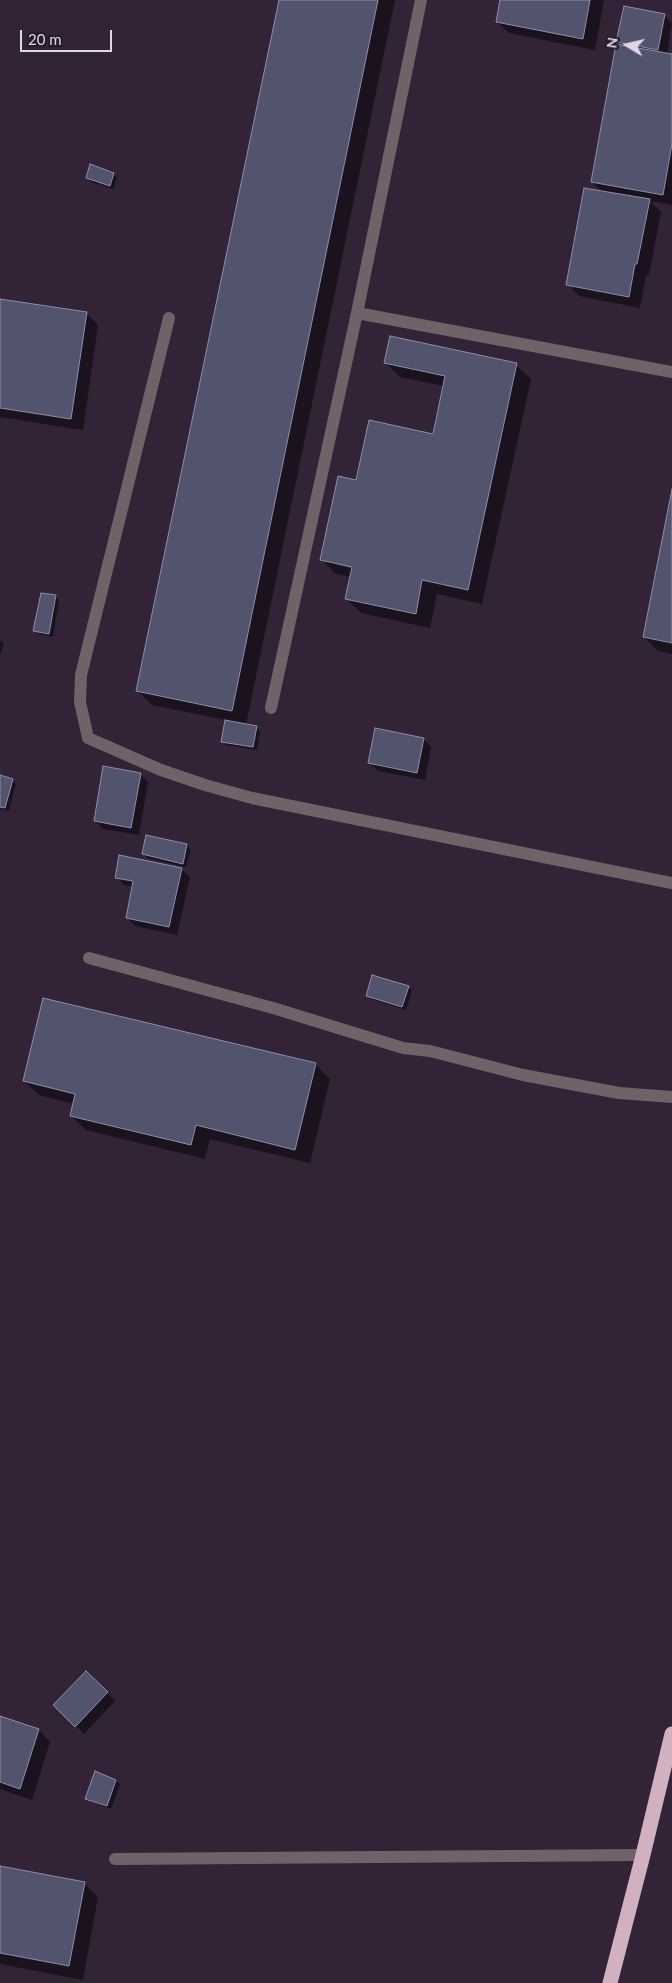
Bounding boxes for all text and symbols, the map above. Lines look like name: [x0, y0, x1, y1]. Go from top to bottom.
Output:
scale bar: [22, 20, 115, 52]
north arrow: [602, 20, 652, 70]
text: 20 m: [28, 30, 62, 48]
text: N: [602, 36, 621, 49]

